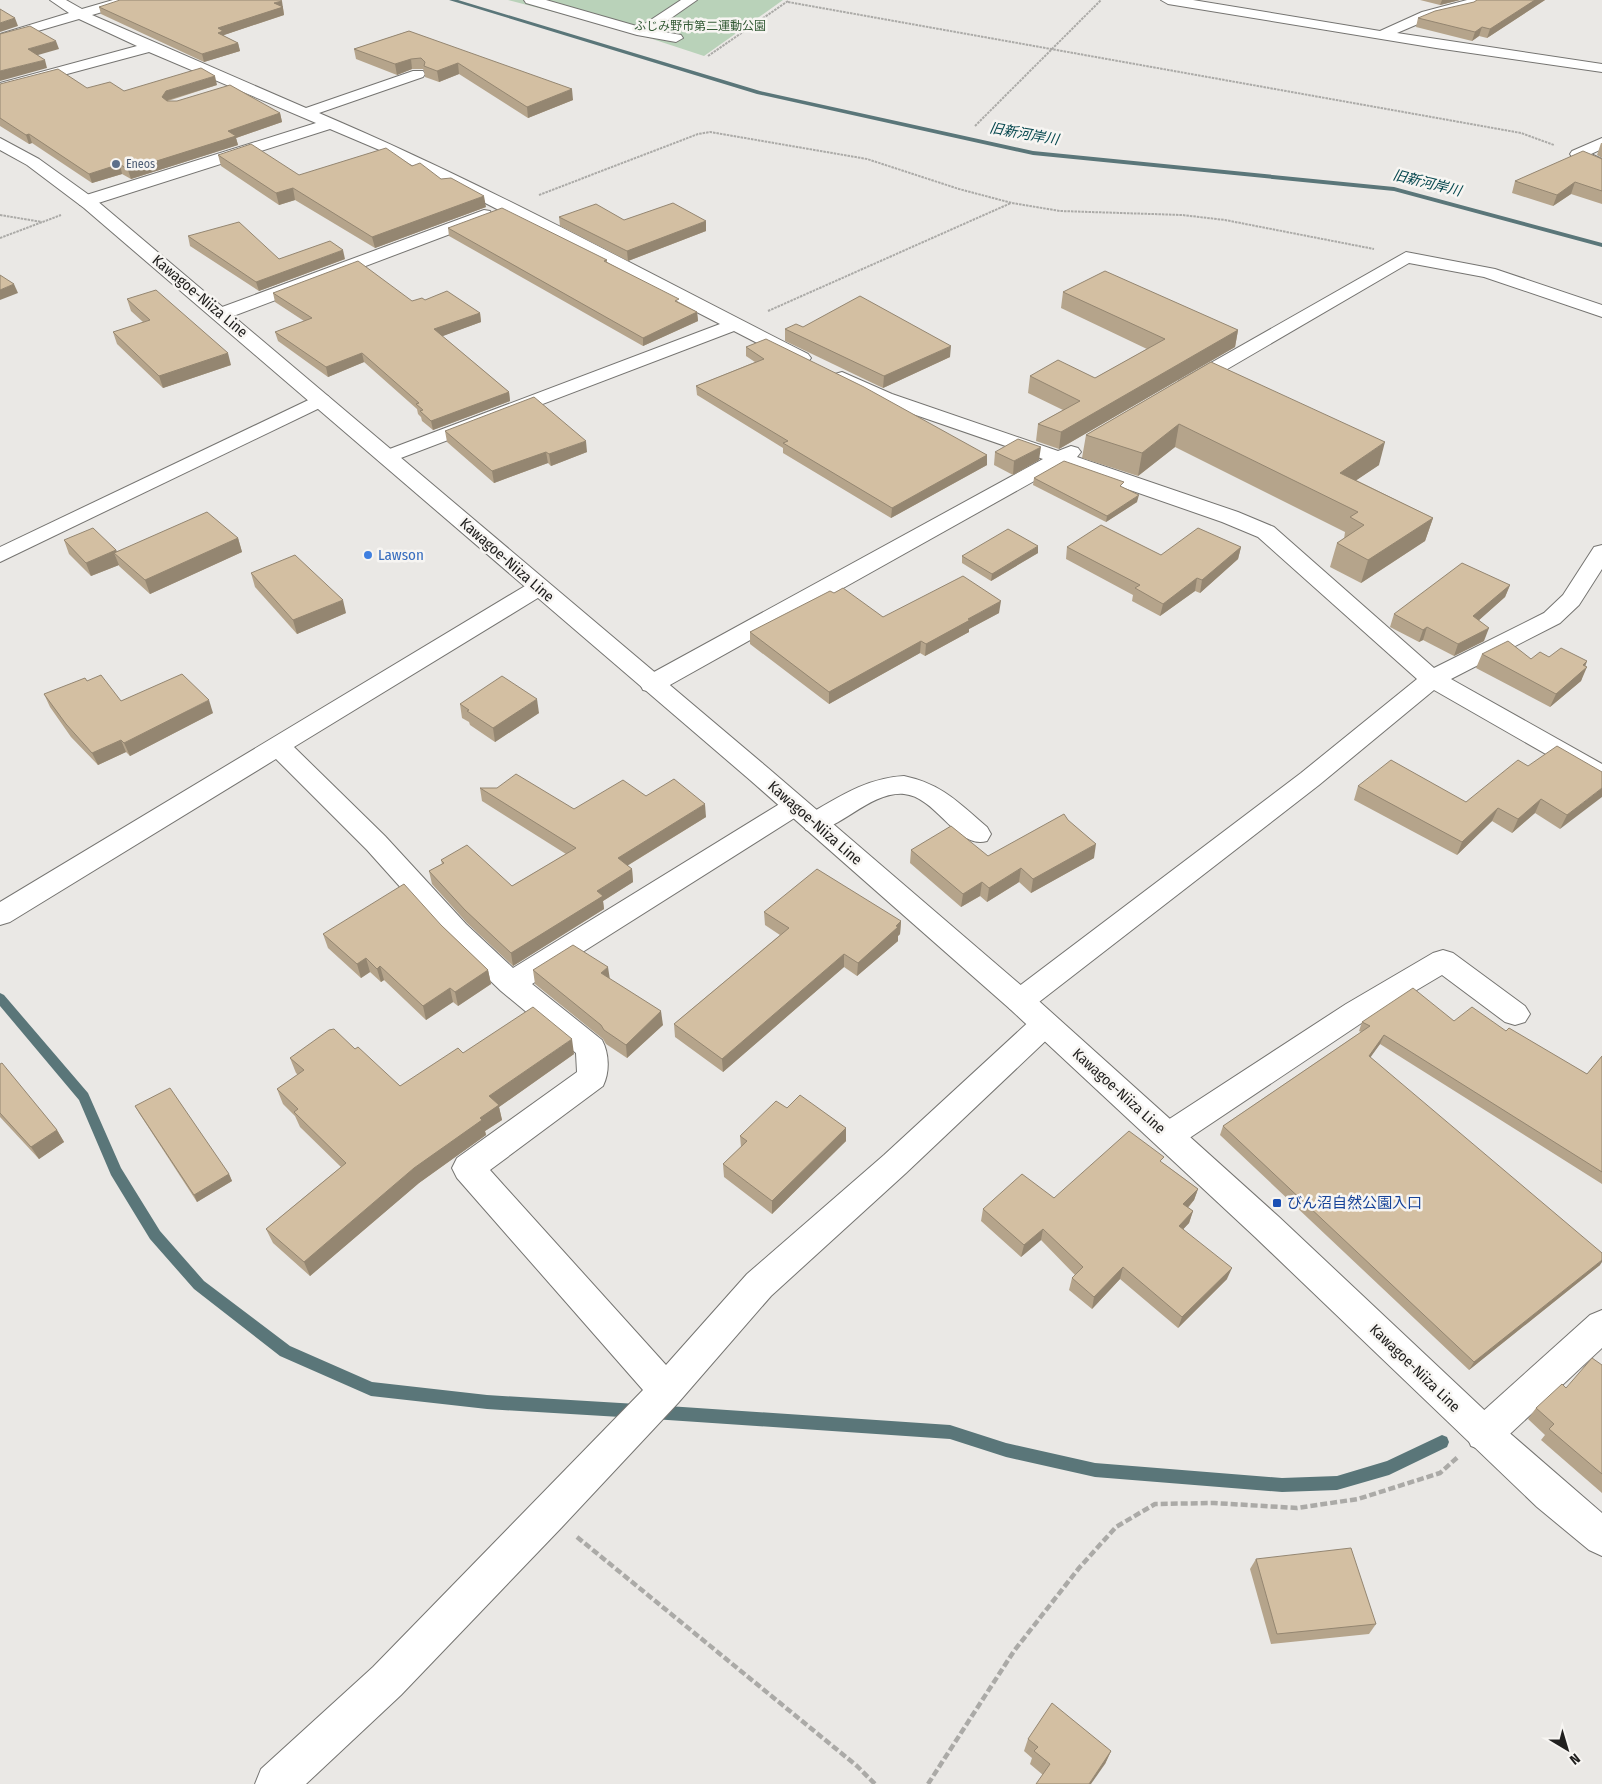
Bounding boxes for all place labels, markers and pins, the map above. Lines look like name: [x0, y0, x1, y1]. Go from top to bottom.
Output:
place label: Eneos: [126, 157, 155, 171]
marker: Eneos: [110, 158, 122, 170]
place label: Lawson: [378, 546, 424, 564]
marker: Lawson: [362, 549, 374, 561]
place label: びん沼自然公園入口: [1287, 1194, 1422, 1212]
marker: びん沼自然公園入口: [1271, 1197, 1283, 1209]

